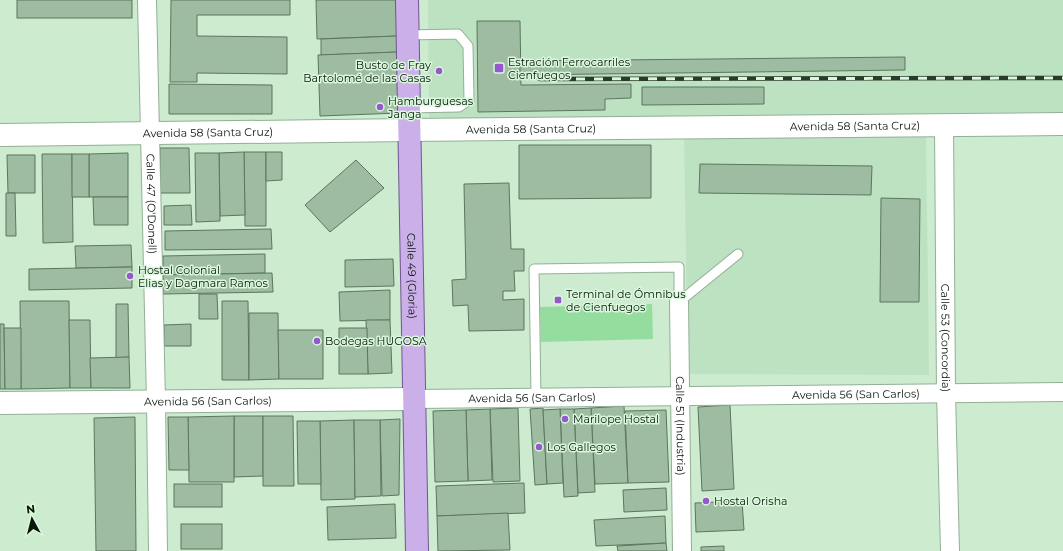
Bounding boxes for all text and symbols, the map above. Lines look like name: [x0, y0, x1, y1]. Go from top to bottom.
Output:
place label: Estración Ferrocarriles Cienfuegos: [508, 55, 631, 82]
place label: Busto de Fray Bartolomé de las Casas: [303, 58, 432, 85]
marker: Estración Ferrocarriles Cienfuegos: [493, 62, 505, 74]
marker: Busto de Fray Bartolomé de las Casas: [434, 66, 444, 76]
place label: Hamburguesas Janga: [387, 94, 474, 121]
marker: Hamburguesas Janga: [375, 102, 385, 112]
street label: Avenida 58 (Santa Cruz): [790, 118, 920, 134]
street label: Avenida 58 (Santa Cruz): [466, 121, 596, 136]
street label: Avenida 58 (Santa Cruz): [143, 125, 273, 140]
street label: Calle 47 (O'Donell): [143, 154, 160, 254]
street label: Calle 49 (Gloria): [404, 233, 420, 319]
place label: Hostal Colonial Elias y Dagmara Ramos: [138, 263, 268, 290]
marker: Hostal Colonial Elias y Dagmara Ramos: [125, 271, 135, 281]
street label: Calle 53 (Concordia): [938, 284, 953, 392]
place label: Terminal de Ómnibus de Cienfuegos: [566, 287, 686, 314]
marker: Terminal de Ómnibus de Cienfuegos: [553, 295, 563, 305]
place label: Bodegas HUGOSA: [325, 334, 427, 348]
marker: Bodegas HUGOSA: [312, 336, 322, 346]
street label: Calle 51 (Industria): [673, 376, 688, 476]
street label: Avenida 56 (San Carlos): [792, 387, 920, 402]
street label: Avenida 56 (San Carlos): [468, 390, 596, 405]
street label: Avenida 56 (San Carlos): [144, 393, 272, 409]
place label: Marilope Hostal: [573, 412, 659, 426]
marker: Marilope Hostal: [560, 414, 570, 424]
place label: Los Gallegos: [547, 440, 617, 454]
marker: Los Gallegos: [534, 442, 544, 452]
place label: Hostal Orisha: [714, 494, 788, 508]
marker: Hostal Orisha: [701, 496, 711, 506]
north arrow: [12, 499, 52, 539]
text: N: [26, 502, 36, 517]

